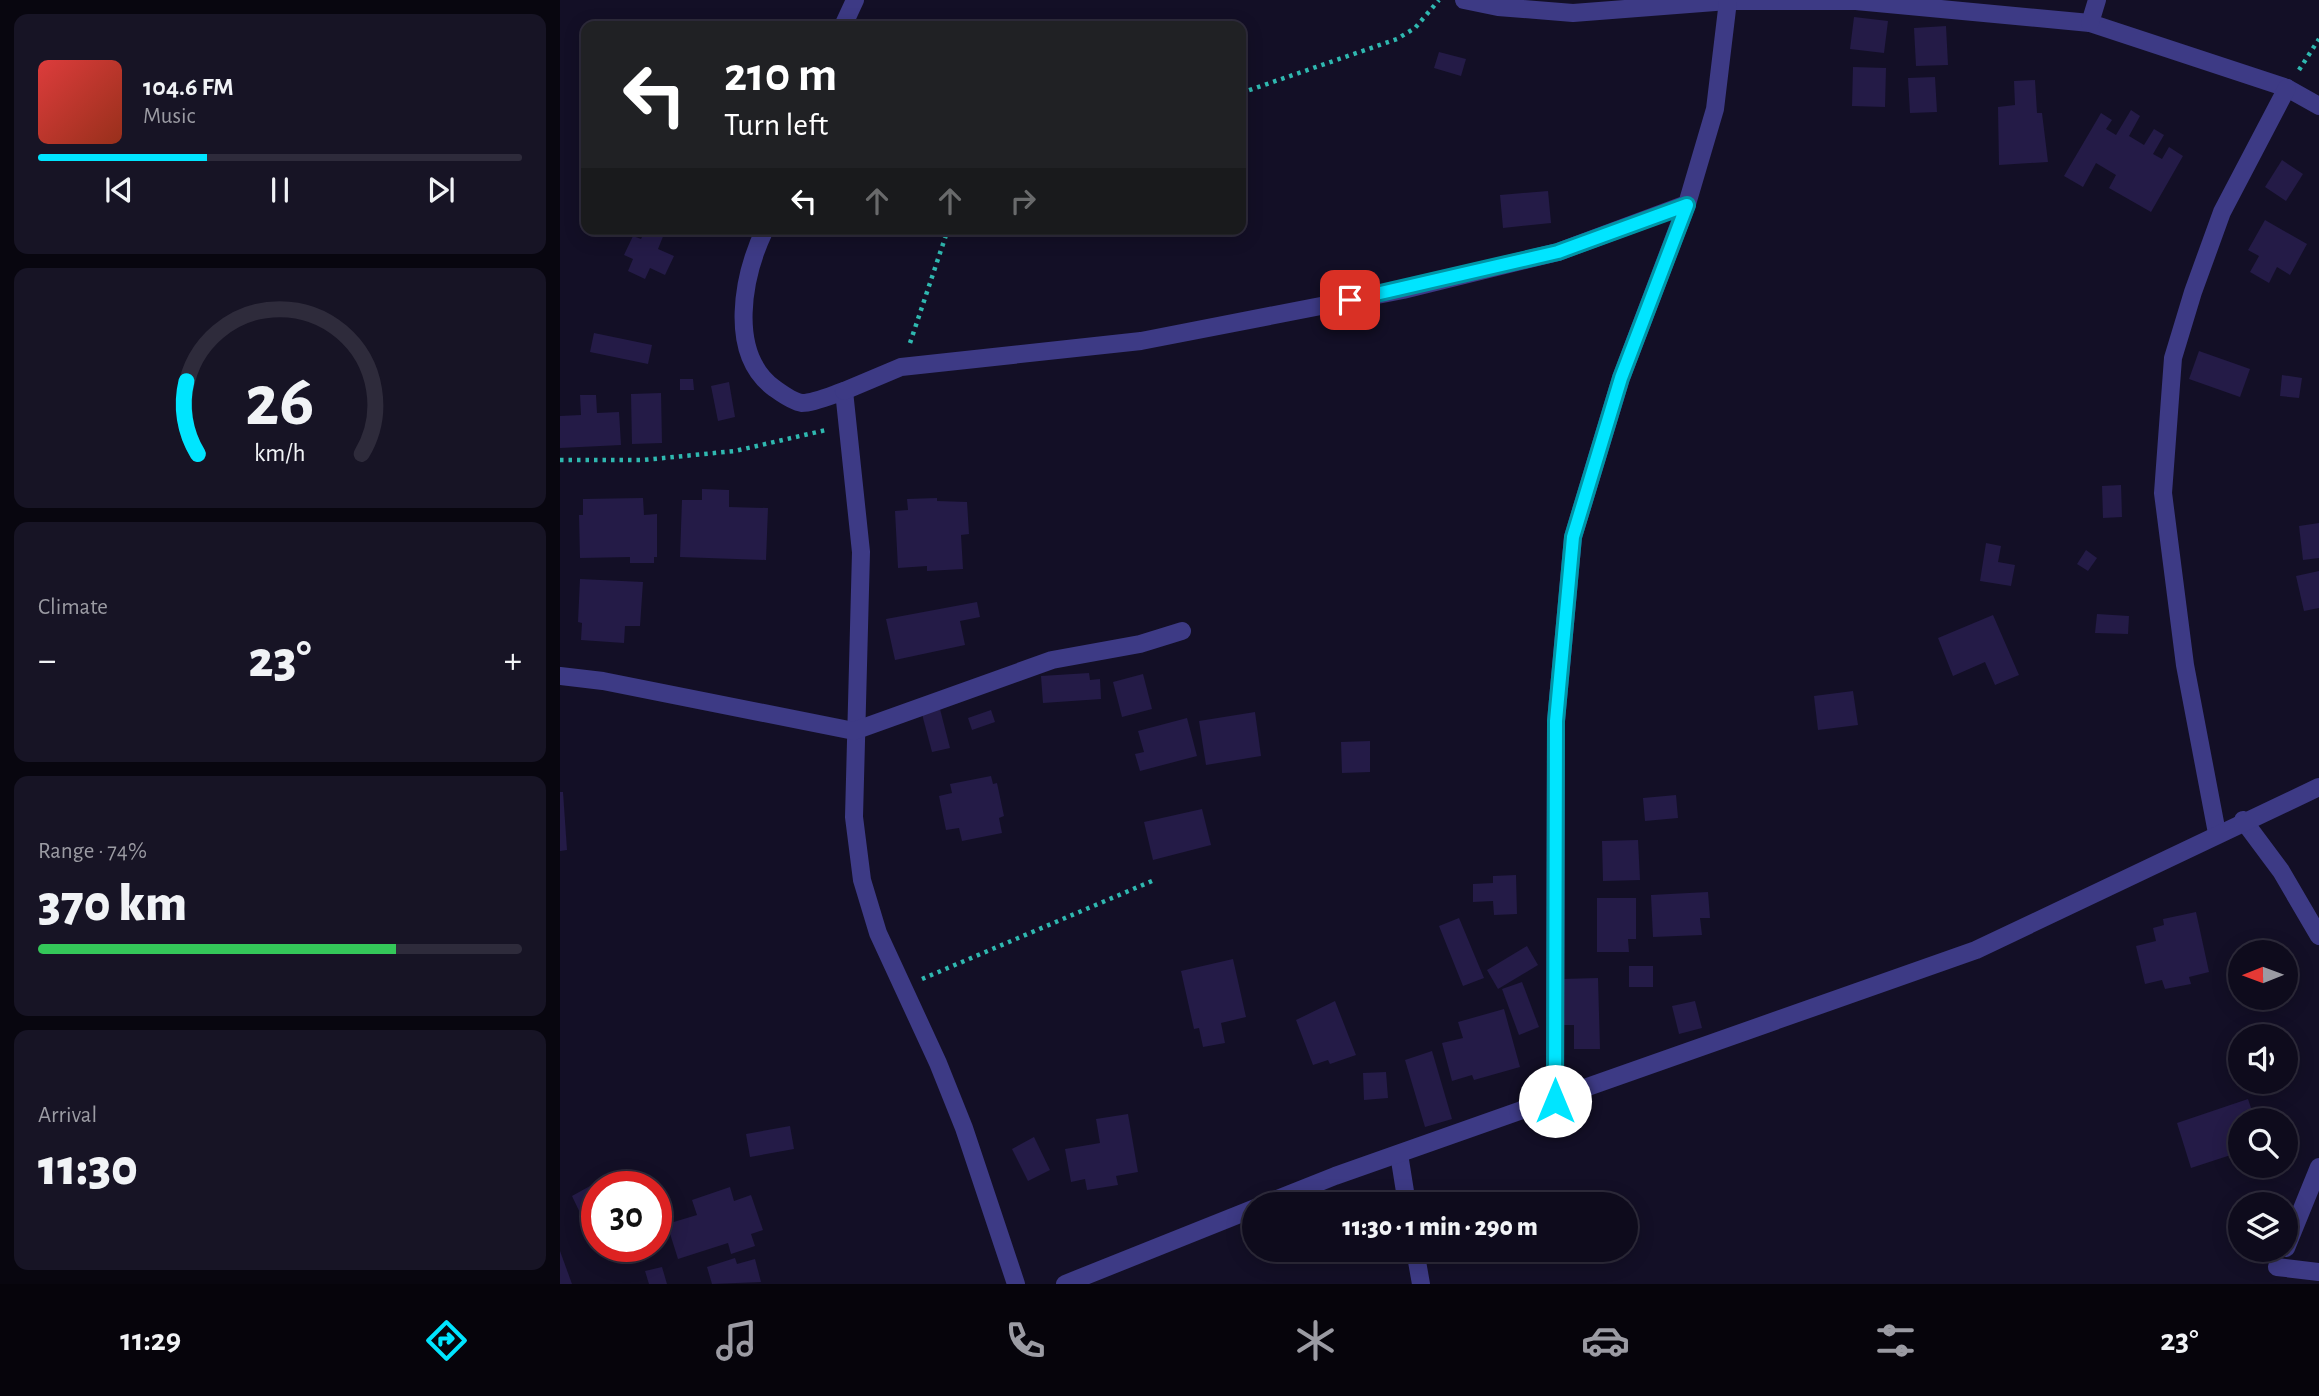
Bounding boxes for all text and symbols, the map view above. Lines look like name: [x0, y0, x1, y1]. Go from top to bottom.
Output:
icon: left: [609, 49, 700, 140]
text: 210 m: [724, 51, 837, 100]
text: 104.6 FM: [143, 74, 234, 100]
text: Music: [143, 105, 195, 128]
text: Turn left: [724, 109, 828, 141]
icon: previous: [100, 171, 138, 209]
icon: pause: [261, 171, 299, 209]
icon: next: [422, 171, 460, 209]
icon: left: [785, 182, 823, 220]
icon: ahead: [858, 182, 896, 220]
icon: ahead: [931, 182, 969, 220]
icon: right: [1004, 182, 1042, 220]
pin: [1320, 270, 1380, 330]
icon: arrive: [1331, 281, 1369, 319]
text: 26: [245, 366, 315, 439]
text: km/h: [254, 441, 306, 466]
text: Climate: [38, 596, 108, 619]
text: 23°: [249, 634, 311, 686]
text: −: [38, 642, 56, 680]
text: +: [504, 642, 522, 680]
text: Range · 74%: [38, 840, 147, 863]
text: 370 km: [38, 878, 187, 930]
north arrow: [2228, 940, 2298, 1010]
map controls: [2228, 940, 2298, 1262]
button: sound: [2228, 1024, 2298, 1094]
position arrow: [1518, 1064, 1592, 1138]
text: Arrival: [38, 1104, 97, 1127]
button: search: [2228, 1108, 2298, 1178]
text: 11:30: [38, 1142, 138, 1194]
speed limit sign: 30: [581, 1171, 672, 1262]
button: layers: [2228, 1192, 2298, 1262]
text: 11:30 · 1 min · 290 m: [1342, 1214, 1538, 1240]
icon: directions: [422, 1316, 471, 1365]
icon: music: [712, 1316, 761, 1365]
icon: phone: [1001, 1316, 1050, 1365]
icon: climate: [1291, 1316, 1340, 1365]
icon: car: [1581, 1316, 1630, 1365]
icon: filters: [1871, 1316, 1920, 1365]
text: 11:29: [120, 1324, 181, 1356]
text: 23°: [2160, 1324, 2199, 1356]

